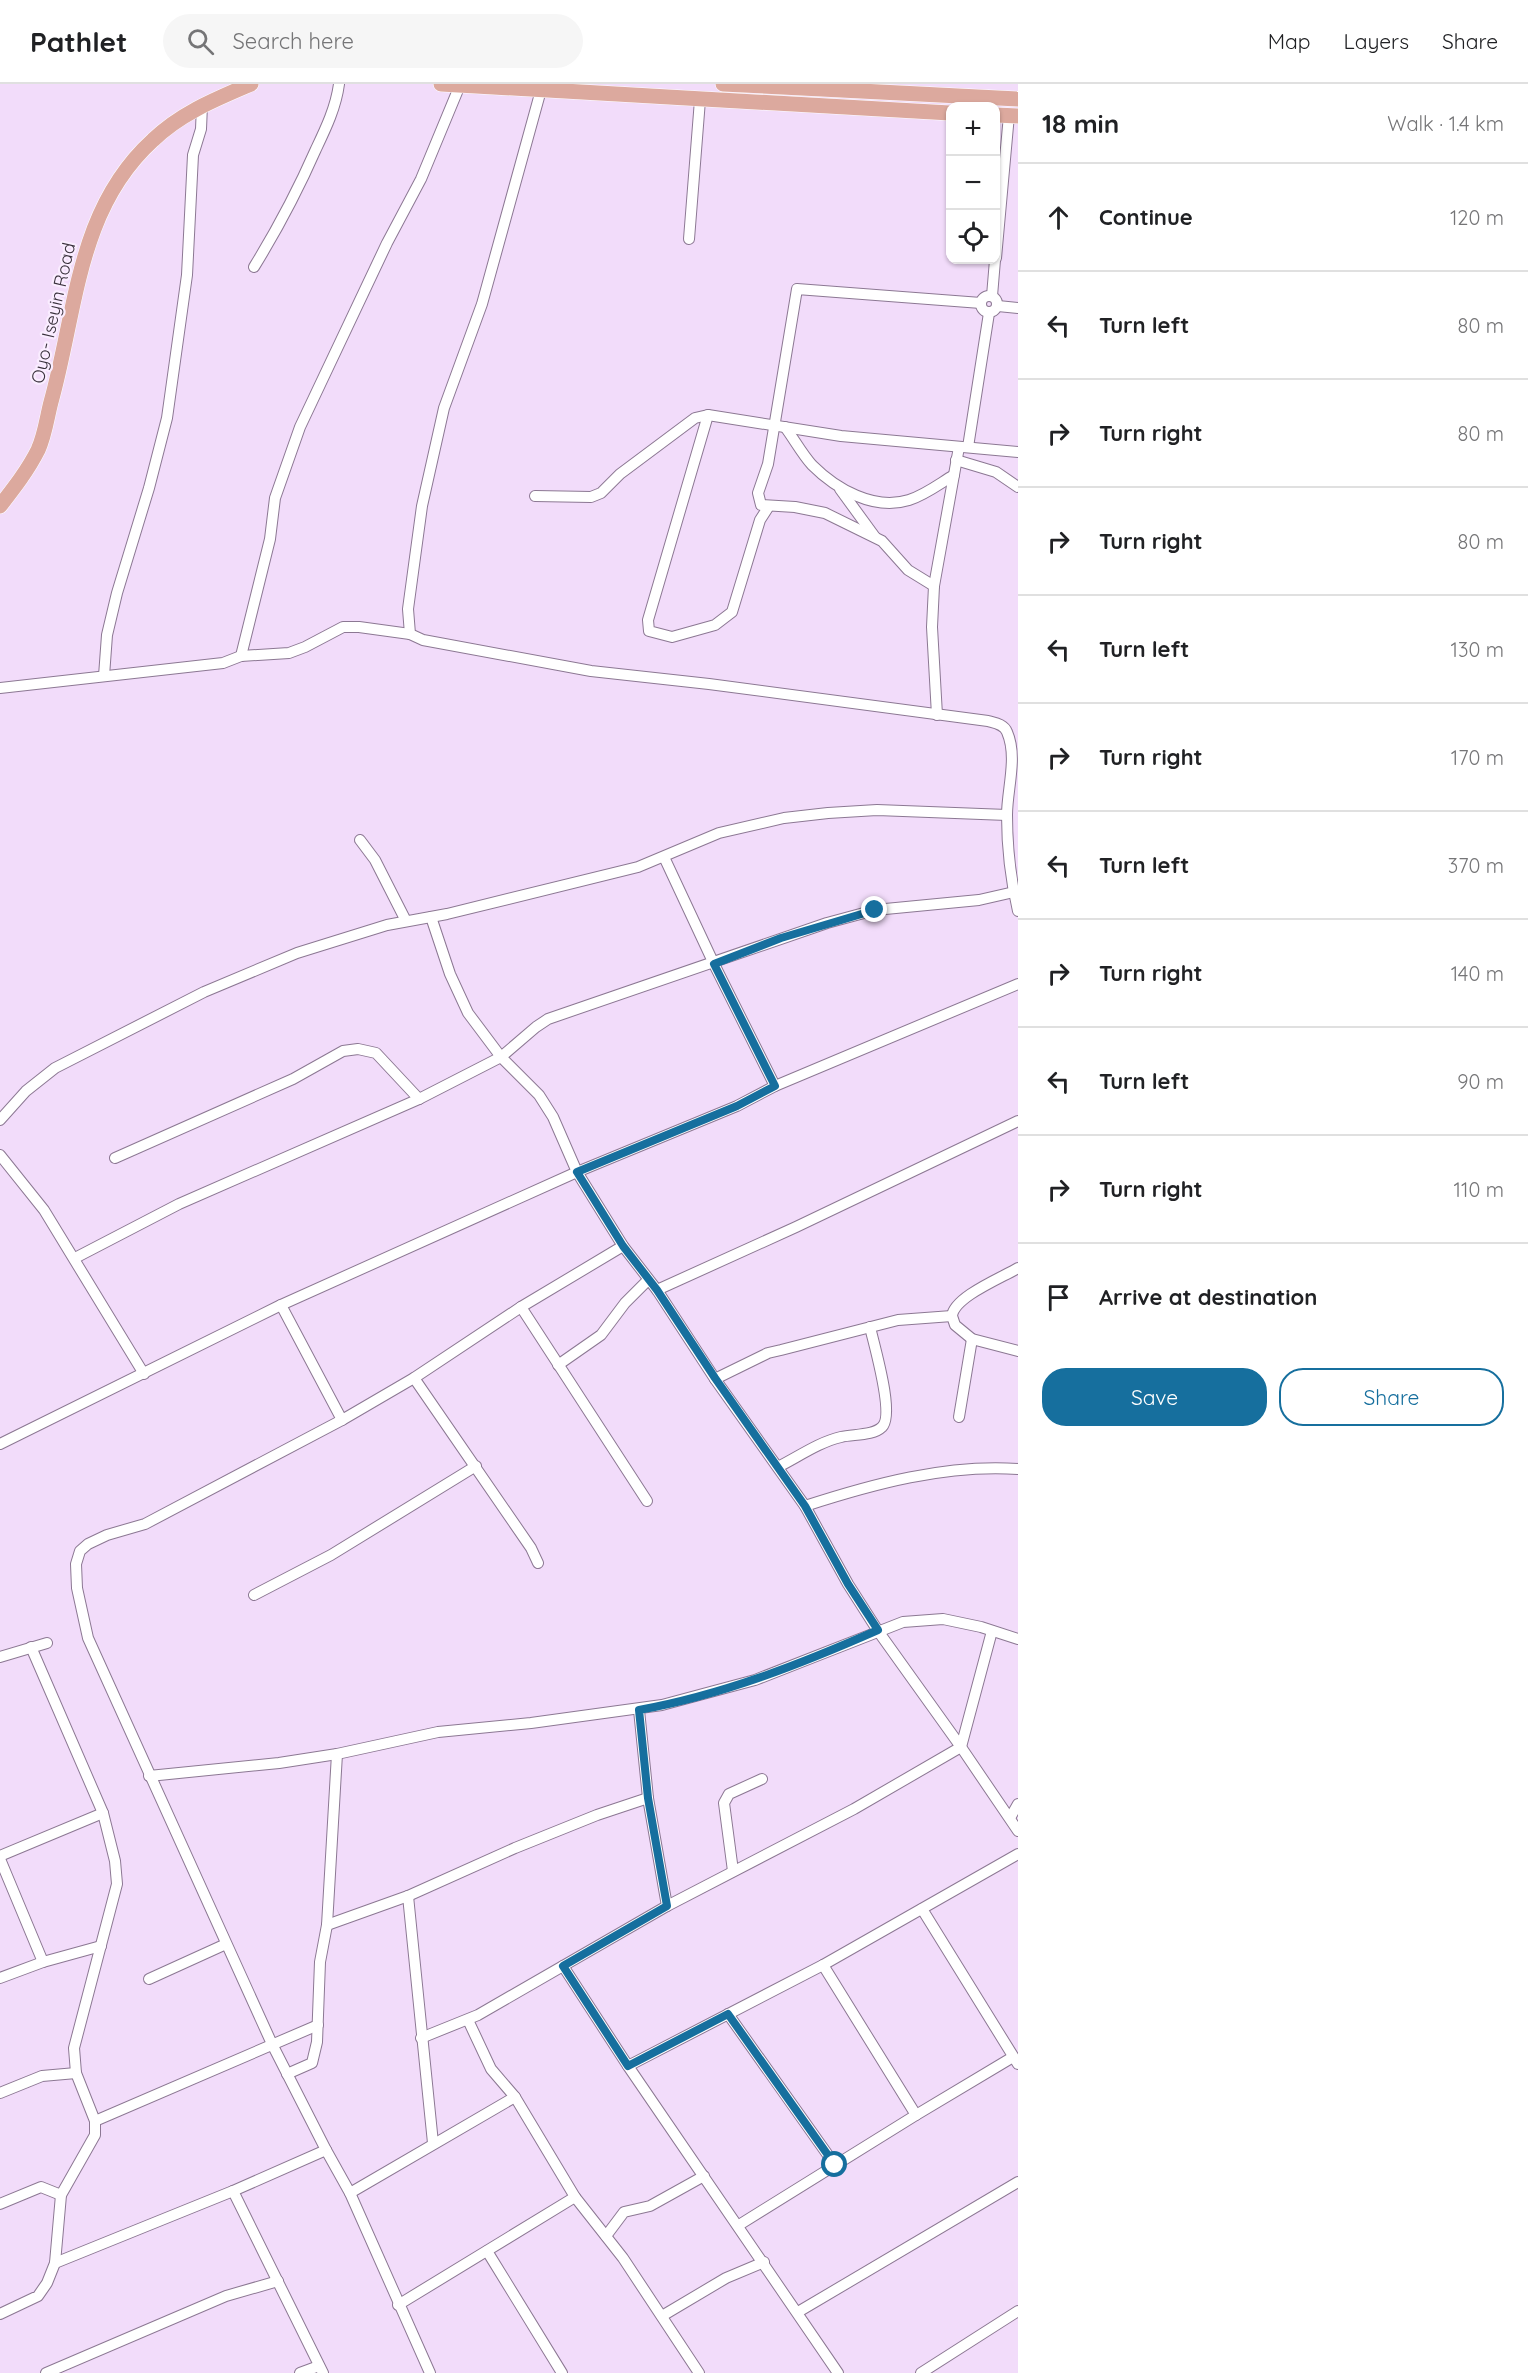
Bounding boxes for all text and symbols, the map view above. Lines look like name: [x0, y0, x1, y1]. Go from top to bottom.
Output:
search box: [163, 14, 583, 68]
text: Pathlet: [30, 24, 127, 59]
icon: search: [184, 25, 217, 58]
text: Search here: [232, 27, 354, 55]
text: Map: [1268, 28, 1311, 54]
text: Layers: [1344, 28, 1409, 54]
text: Share: [1442, 28, 1498, 54]
map controls: [946, 102, 1000, 264]
button: +: [946, 102, 1000, 156]
text: 18 min: [1042, 107, 1119, 140]
text: Walk · 1.4 km: [1387, 111, 1504, 136]
button: −: [946, 156, 1000, 210]
icon: ahead: [1042, 201, 1075, 234]
text: Continue: [1099, 203, 1193, 231]
text: 120 m: [1450, 205, 1504, 230]
button: locate: [946, 210, 1000, 264]
street label: Oyo- Iseyin Road: [26, 240, 80, 386]
icon: left: [1042, 309, 1075, 342]
text: Turn left: [1099, 311, 1189, 339]
text: 80 m: [1458, 313, 1504, 338]
icon: right: [1042, 417, 1075, 450]
text: Turn right: [1099, 419, 1203, 447]
text: 80 m: [1458, 421, 1504, 446]
icon: right: [1042, 525, 1075, 558]
text: Turn right: [1099, 527, 1203, 555]
text: 80 m: [1458, 529, 1504, 554]
icon: left: [1042, 633, 1075, 666]
text: Turn left: [1099, 635, 1189, 663]
text: 130 m: [1451, 637, 1504, 662]
icon: right: [1042, 741, 1075, 774]
text: Turn right: [1099, 743, 1203, 771]
text: 170 m: [1451, 745, 1504, 770]
icon: left: [1042, 849, 1075, 882]
text: Turn left: [1099, 851, 1189, 879]
text: 370 m: [1448, 853, 1504, 878]
route end: [861, 896, 887, 922]
icon: right: [1042, 957, 1075, 990]
text: Turn right: [1099, 959, 1203, 987]
text: 140 m: [1451, 961, 1504, 986]
icon: left: [1042, 1065, 1075, 1098]
text: Turn left: [1099, 1067, 1189, 1095]
text: 90 m: [1457, 1069, 1504, 1094]
icon: right: [1042, 1173, 1075, 1206]
text: Turn right: [1099, 1175, 1203, 1203]
text: 110 m: [1454, 1177, 1504, 1202]
icon: arrive: [1042, 1281, 1075, 1314]
text: Arrive at destination: [1099, 1283, 1317, 1311]
button: Save: [1042, 1368, 1267, 1426]
button: Share: [1279, 1368, 1504, 1426]
route start: [821, 2151, 847, 2177]

